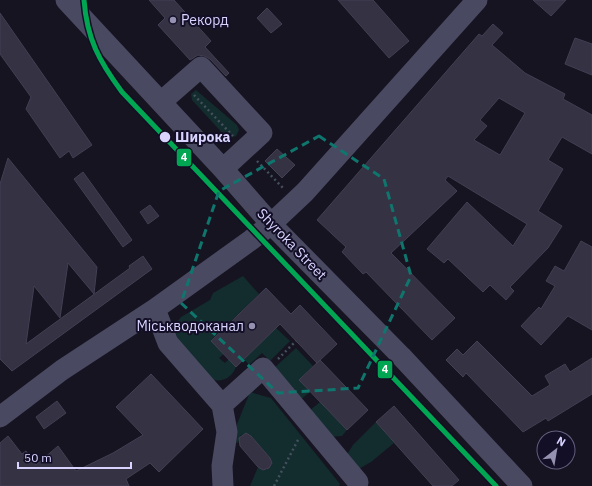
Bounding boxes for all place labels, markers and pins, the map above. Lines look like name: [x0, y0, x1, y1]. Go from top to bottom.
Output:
place label: Рекорд: [181, 11, 229, 29]
marker: Рекорд: [168, 15, 178, 25]
place label: Широка: [175, 128, 231, 146]
marker: Широка: [158, 130, 172, 144]
place label: Міськводоканал: [136, 317, 244, 335]
marker: Міськводоканал: [247, 321, 257, 331]

